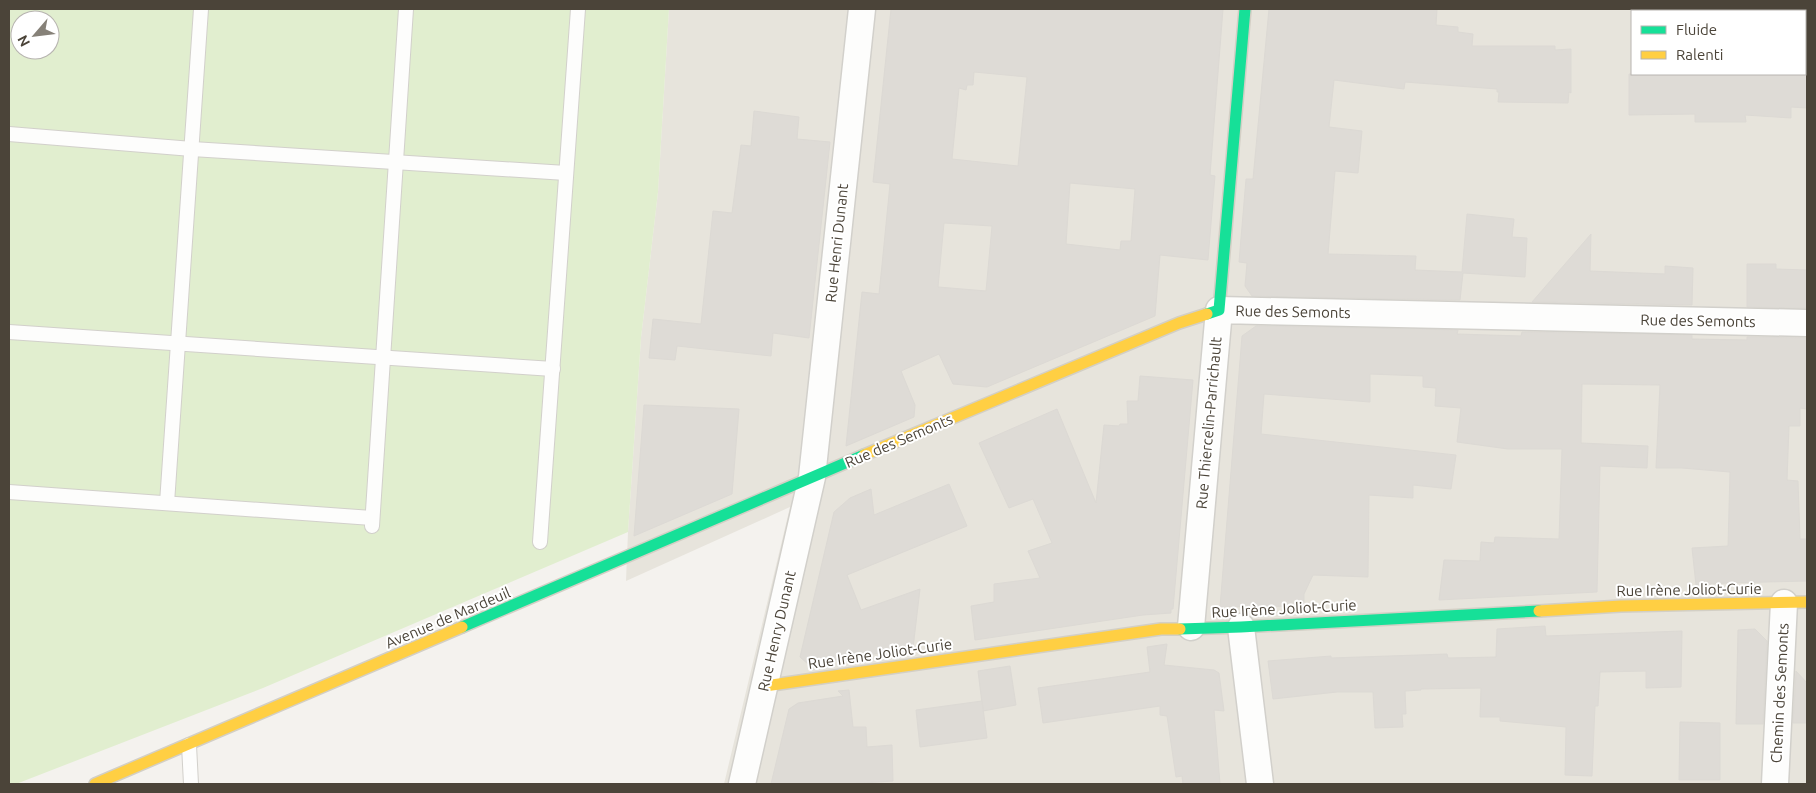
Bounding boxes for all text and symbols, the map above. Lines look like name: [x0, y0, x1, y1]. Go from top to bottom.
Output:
north arrow: [10, 10, 60, 60]
legend: [1631, 10, 1806, 75]
text: Fluide: [1676, 21, 1717, 38]
text: N: [14, 33, 33, 49]
text: Ralenti: [1676, 46, 1723, 63]
street label: Rue Henri Dunant: [822, 182, 851, 303]
street label: Rue des Semonts: [1235, 302, 1351, 321]
street label: Rue des Semonts: [1640, 311, 1756, 330]
street label: Rue Thiercelin-Parrichault: [1192, 336, 1225, 510]
street label: Rue des Semonts: [842, 410, 955, 471]
street label: Rue Henry Dunant: [754, 569, 799, 693]
street label: Rue Irène Joliot-Curie: [1616, 580, 1762, 599]
street label: Avenue de Mardeuil: [383, 583, 513, 652]
street label: Rue Irène Joliot-Curie: [1211, 596, 1357, 621]
street label: Chemin des Semonts: [1767, 622, 1792, 764]
street label: Rue Irène Joliot-Curie: [807, 635, 953, 672]

